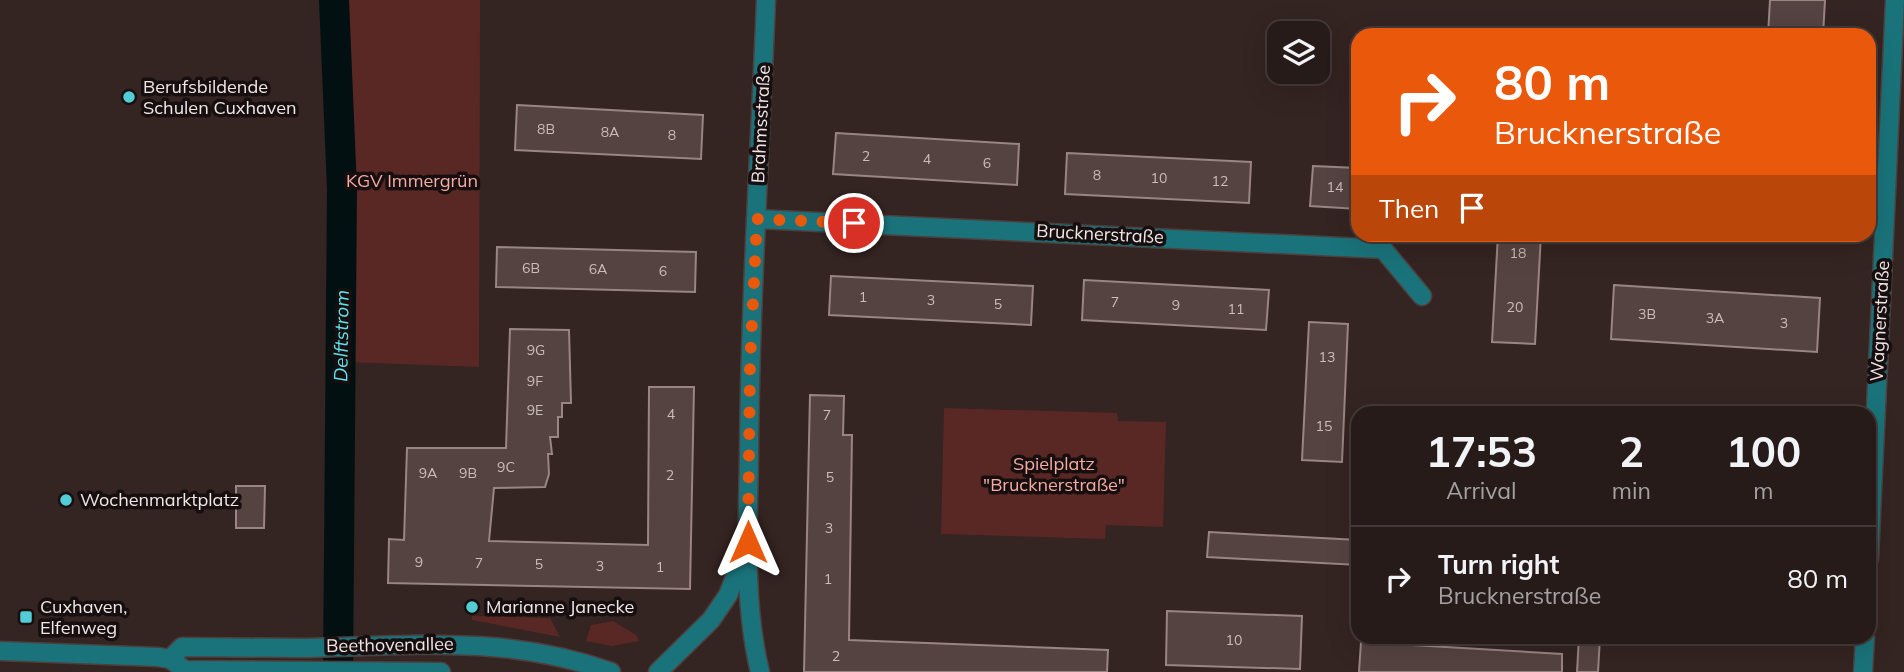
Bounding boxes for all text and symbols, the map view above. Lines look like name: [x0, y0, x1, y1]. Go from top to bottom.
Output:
map controls: [1267, 21, 1330, 84]
button: layers: [1267, 21, 1330, 84]
text: 80 m: [1494, 51, 1610, 112]
icon: right: [1379, 56, 1470, 147]
street label: Brahmsstraße: [746, 64, 775, 184]
place label: Berufsbildende Schulen Cuxhaven: [143, 75, 297, 119]
marker: Berufsbildende Schulen Cuxhaven: [121, 89, 137, 105]
text: Brucknerstraße: [1494, 112, 1721, 152]
house number: 8B: [537, 120, 555, 138]
house number: 8A: [601, 123, 620, 141]
house number: 8: [668, 126, 676, 144]
house number: 2: [862, 147, 870, 165]
house number: 4: [923, 150, 932, 168]
house number: 6: [983, 154, 991, 172]
house number: 8: [1093, 166, 1101, 184]
park label: KGV Immergrün: [346, 169, 478, 192]
house number: 10: [1151, 169, 1167, 187]
house number: 12: [1212, 172, 1228, 190]
house number: 14: [1327, 178, 1344, 196]
icon: arrive: [1453, 189, 1491, 227]
text: Then: [1379, 192, 1439, 225]
pin: [824, 193, 884, 253]
icon: arrive: [835, 204, 873, 242]
street label: Brucknerstraße: [1036, 219, 1164, 248]
house number: 18: [1510, 244, 1526, 262]
house number: 6B: [522, 259, 540, 277]
house number: 6A: [589, 260, 608, 278]
street label: Wagnerstraße: [1865, 260, 1894, 382]
house number: 6: [659, 262, 667, 280]
house number: 1: [859, 288, 867, 306]
water label: Delftstrom: [328, 290, 354, 382]
house number: 3: [927, 291, 935, 309]
house number: 7: [1111, 293, 1119, 311]
house number: 5: [994, 295, 1002, 313]
house number: 9: [1172, 296, 1180, 314]
house number: 20: [1507, 298, 1523, 316]
house number: 11: [1228, 300, 1244, 318]
house number: 3B: [1638, 305, 1656, 323]
house number: 3A: [1706, 309, 1725, 327]
house number: 3: [1780, 314, 1788, 332]
house number: 9G: [527, 341, 545, 359]
house number: 13: [1319, 348, 1335, 366]
house number: 9F: [527, 372, 543, 390]
house number: 9E: [527, 401, 543, 419]
house number: 4: [667, 405, 676, 423]
house number: 7: [823, 406, 831, 424]
house number: 15: [1316, 417, 1332, 435]
text: 17:53: [1426, 425, 1537, 478]
text: 2: [1619, 425, 1644, 478]
text: 100: [1726, 425, 1801, 478]
park label: Spielplatz "Brucknerstraße": [983, 452, 1125, 496]
house number: 9C: [497, 458, 515, 476]
house number: 9A: [419, 464, 438, 482]
house number: 9B: [459, 464, 477, 482]
house number: 2: [666, 466, 674, 484]
house number: 5: [826, 468, 834, 486]
text: Arrival: [1446, 476, 1517, 505]
text: min: [1612, 476, 1651, 505]
text: m: [1753, 476, 1774, 505]
place label: Wochenmarktplatz: [80, 488, 239, 511]
marker: Wochenmarktplatz: [58, 492, 74, 508]
position arrow: [711, 505, 785, 579]
house number: 3: [825, 519, 833, 537]
text: Turn right: [1438, 548, 1559, 581]
house number: 9: [415, 553, 423, 571]
house number: 7: [475, 554, 483, 572]
house number: 5: [535, 555, 543, 573]
house number: 3: [596, 557, 604, 575]
house number: 1: [656, 558, 664, 576]
icon: right: [1379, 560, 1417, 598]
text: 80 m: [1787, 562, 1848, 595]
house number: 1: [824, 570, 832, 588]
text: Brucknerstraße: [1438, 581, 1601, 610]
place label: Cuxhaven, Elfenweg: [40, 595, 127, 639]
place label: Marianne Janecke: [486, 595, 634, 618]
marker: Marianne Janecke: [464, 599, 480, 615]
marker: Cuxhaven, Elfenweg: [18, 609, 34, 625]
house number: 10: [1226, 631, 1242, 649]
street label: Beethovenallee: [326, 632, 454, 657]
house number: 2: [832, 647, 840, 665]

